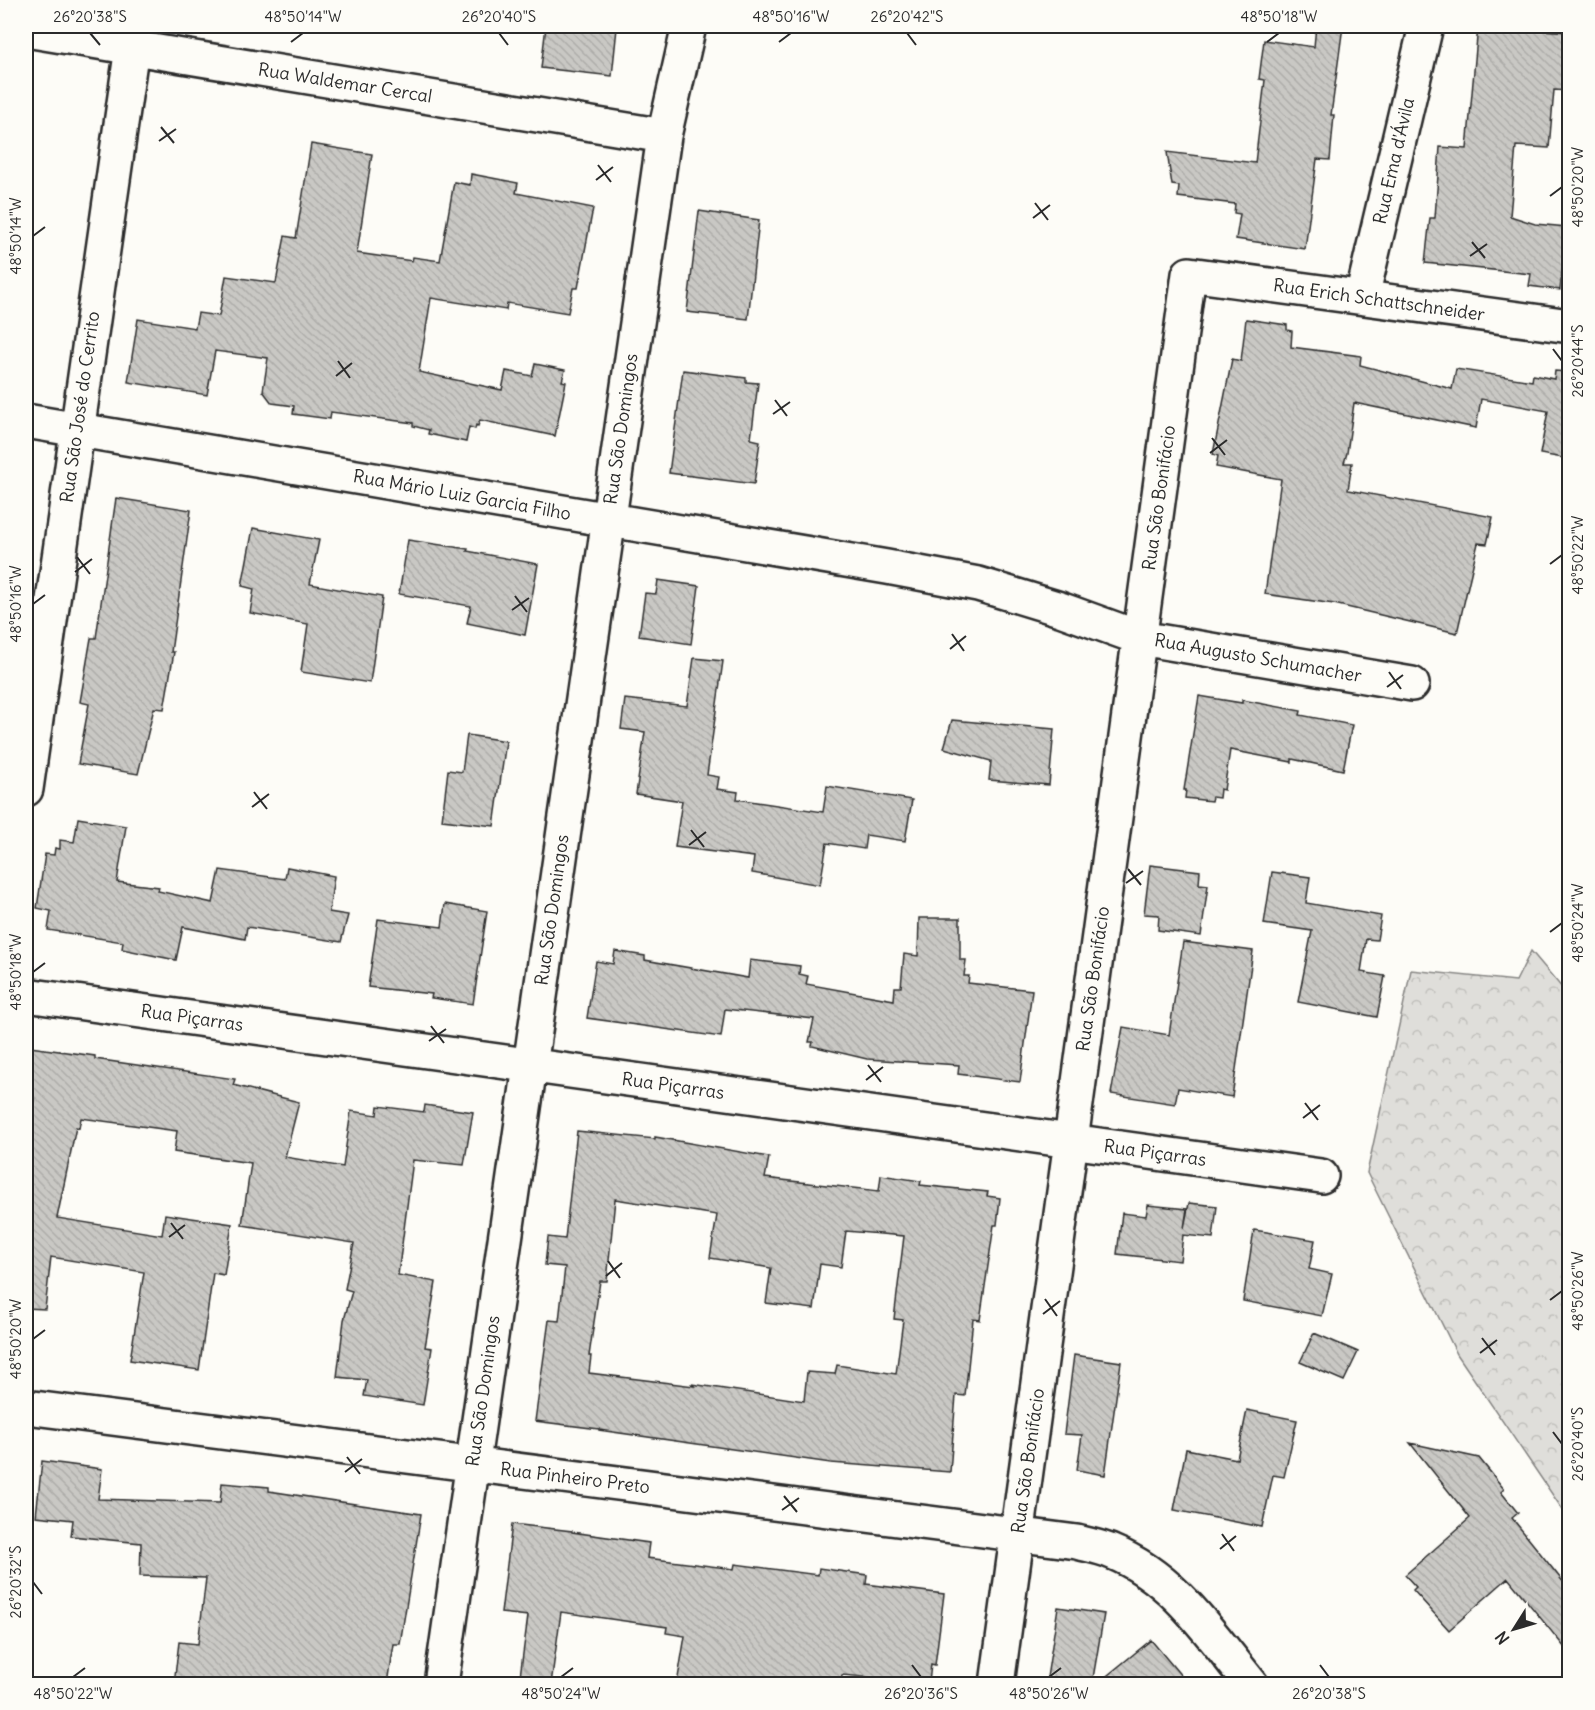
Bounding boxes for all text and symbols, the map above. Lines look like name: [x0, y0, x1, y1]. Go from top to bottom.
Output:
text: 26°20'38"S: [53, 7, 127, 26]
text: 48°50'14"W: [264, 7, 342, 26]
text: 26°20'40"S: [462, 7, 536, 26]
text: 48°50'16"W: [752, 7, 830, 26]
text: 26°20'42"S: [871, 7, 943, 26]
text: 48°50'18"W: [1240, 7, 1318, 26]
street label: Rua Waldemar Cercal: [256, 57, 434, 108]
street label: Rua Ema d'Ávila: [1368, 95, 1419, 226]
text: 48°50'20"W: [1568, 146, 1587, 227]
text: 48°50'14"W: [6, 197, 25, 275]
street label: Rua Erich Schattschneider: [1272, 273, 1487, 326]
street label: Rua São José do Cerrito: [55, 310, 104, 504]
text: 26°20'44"S: [1568, 324, 1587, 398]
street label: Rua São Domingos: [599, 352, 642, 506]
street label: Rua São Bonifácio: [1137, 424, 1180, 572]
street label: Rua Mário Luiz Garcia Filho: [351, 464, 573, 525]
text: 48°50'22"W: [1568, 515, 1587, 594]
text: 48°50'16"W: [6, 565, 25, 643]
street label: Rua Augusto Schumacher: [1153, 628, 1364, 687]
street label: Rua São Domingos: [530, 833, 573, 987]
text: 48°50'24"W: [1568, 883, 1587, 963]
street label: Rua São Bonifácio: [1071, 905, 1114, 1053]
text: 48°50'18"W: [6, 933, 25, 1011]
street label: Rua Piçarras: [139, 999, 245, 1036]
street label: Rua Piçarras: [620, 1067, 726, 1104]
street label: Rua Piçarras: [1102, 1134, 1208, 1171]
text: 48°50'26"W: [1568, 1251, 1587, 1331]
text: 48°50'20"W: [6, 1298, 25, 1379]
street label: Rua São Domingos: [461, 1314, 504, 1468]
street label: Rua São Bonifácio: [1006, 1387, 1049, 1535]
text: 26°20'40"S: [1568, 1407, 1587, 1481]
street label: Rua Pinheiro Preto: [499, 1457, 651, 1498]
text: 26°20'32"S: [6, 1545, 25, 1619]
north arrow: [1484, 1599, 1544, 1659]
text: N: [1491, 1628, 1513, 1648]
text: 48°50'22"W: [34, 1684, 113, 1703]
text: 48°50'24"W: [521, 1684, 601, 1703]
text: 26°20'36"S: [884, 1684, 958, 1703]
text: 48°50'26"W: [1009, 1684, 1089, 1703]
text: 26°20'38"S: [1292, 1684, 1366, 1703]

